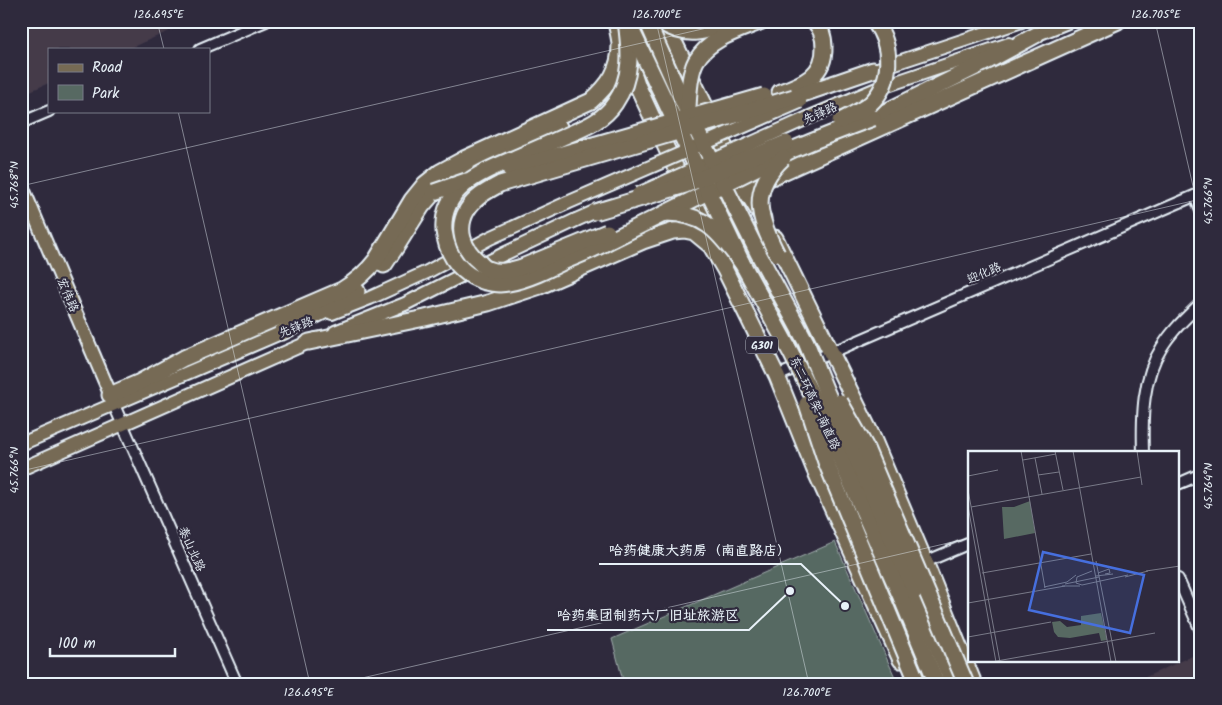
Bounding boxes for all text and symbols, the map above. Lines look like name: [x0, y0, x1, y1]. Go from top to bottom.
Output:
text: 126.695°E: [134, 5, 185, 24]
text: 126.700°E: [633, 5, 682, 24]
text: 126.705°E: [1131, 5, 1182, 24]
legend: [48, 48, 210, 112]
text: Road: [92, 56, 123, 80]
text: Park: [92, 82, 120, 106]
street label: 先锋路: [800, 98, 840, 129]
text: 45.768°N: [5, 161, 24, 209]
text: 45.766°N: [1199, 178, 1218, 224]
street label: 迎化路: [964, 258, 1004, 289]
street label: 宏伟路: [52, 275, 83, 315]
street label: 先锋路: [276, 312, 316, 343]
road number: G301: [746, 336, 778, 354]
street label: 东二环高架-南直路: [784, 353, 845, 453]
text: 45.766°N: [5, 447, 24, 493]
inset map: [968, 451, 1180, 662]
text: 45.764°N: [1199, 463, 1218, 509]
street label: 泰山北路: [173, 523, 210, 575]
callout: 哈药健康大药房（南直路店）: [599, 535, 801, 564]
text: 哈药健康大药房（南直路店）: [609, 540, 791, 562]
callout: 哈药集团制药六厂旧址旅游区: [547, 601, 749, 630]
text: 哈药集团制药六厂旧址旅游区: [557, 605, 739, 627]
scale bar: [50, 625, 175, 657]
text: 100 m: [58, 632, 96, 656]
text: 126.695°E: [284, 683, 335, 702]
text: 126.700°E: [783, 683, 832, 702]

